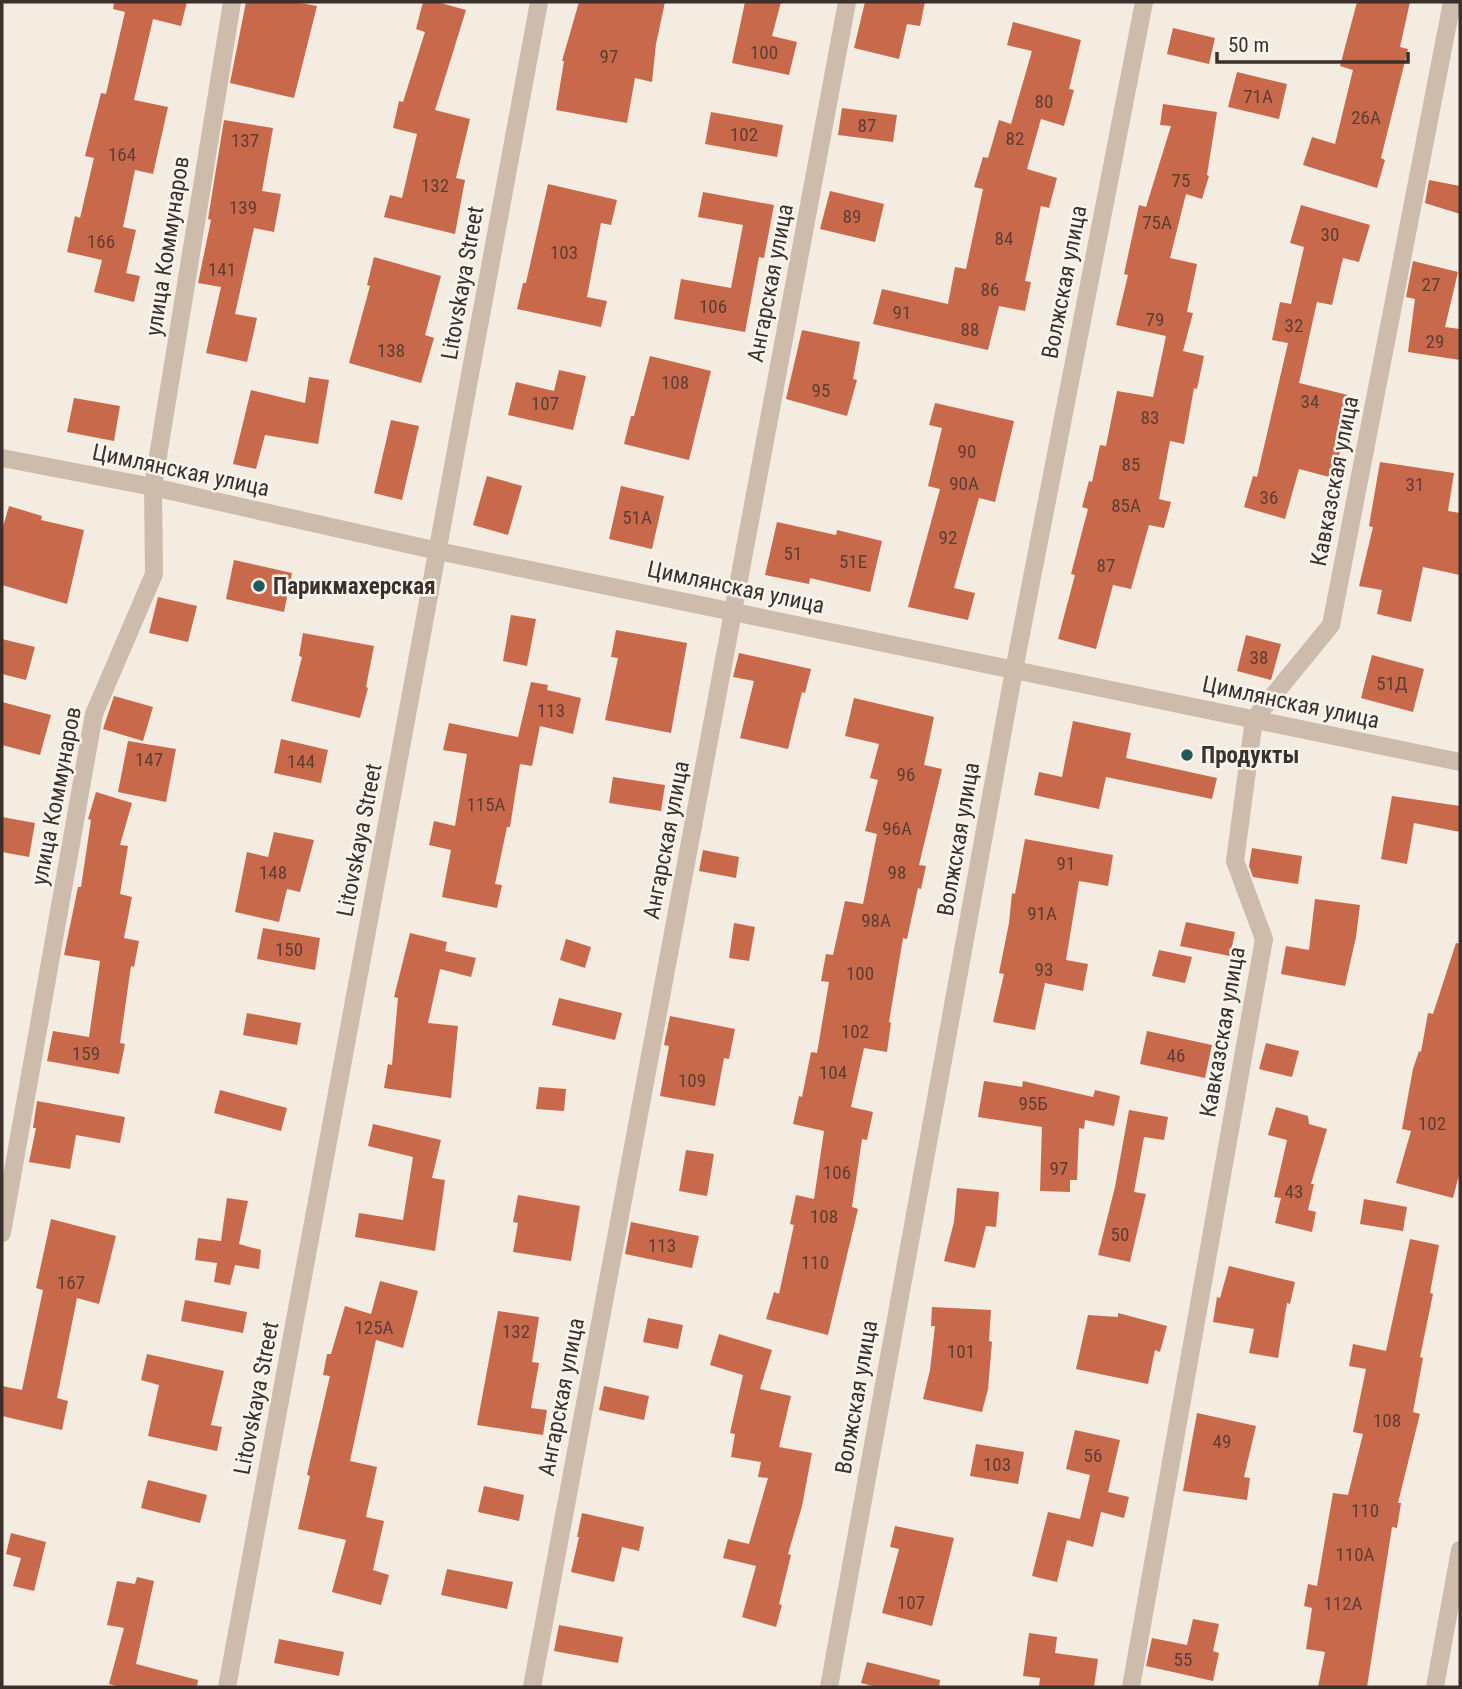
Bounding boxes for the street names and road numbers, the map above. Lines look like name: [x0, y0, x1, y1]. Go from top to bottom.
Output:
street label: улица Коммунаров: [140, 154, 195, 338]
street label: Ангарская улица: [742, 202, 799, 364]
street label: Волжская улица: [1036, 203, 1093, 361]
street label: Litovskaya Street: [436, 204, 489, 362]
street label: Кавказская улица: [1305, 394, 1364, 568]
street label: Цимлянская улица: [90, 439, 272, 502]
street label: Цимлянская улица: [645, 556, 827, 619]
street label: Цимлянская улица: [1200, 671, 1382, 734]
street label: улица Коммунаров: [26, 704, 87, 888]
street label: Ангарская улица: [638, 759, 695, 921]
street label: Волжская улица: [932, 760, 985, 918]
street label: Litovskaya Street: [331, 761, 388, 919]
street label: Кавказская улица: [1194, 945, 1251, 1119]
street label: Ангарская улица: [533, 1316, 590, 1478]
street label: Волжская улица: [830, 1318, 883, 1476]
street label: Litovskaya Street: [228, 1319, 285, 1477]

